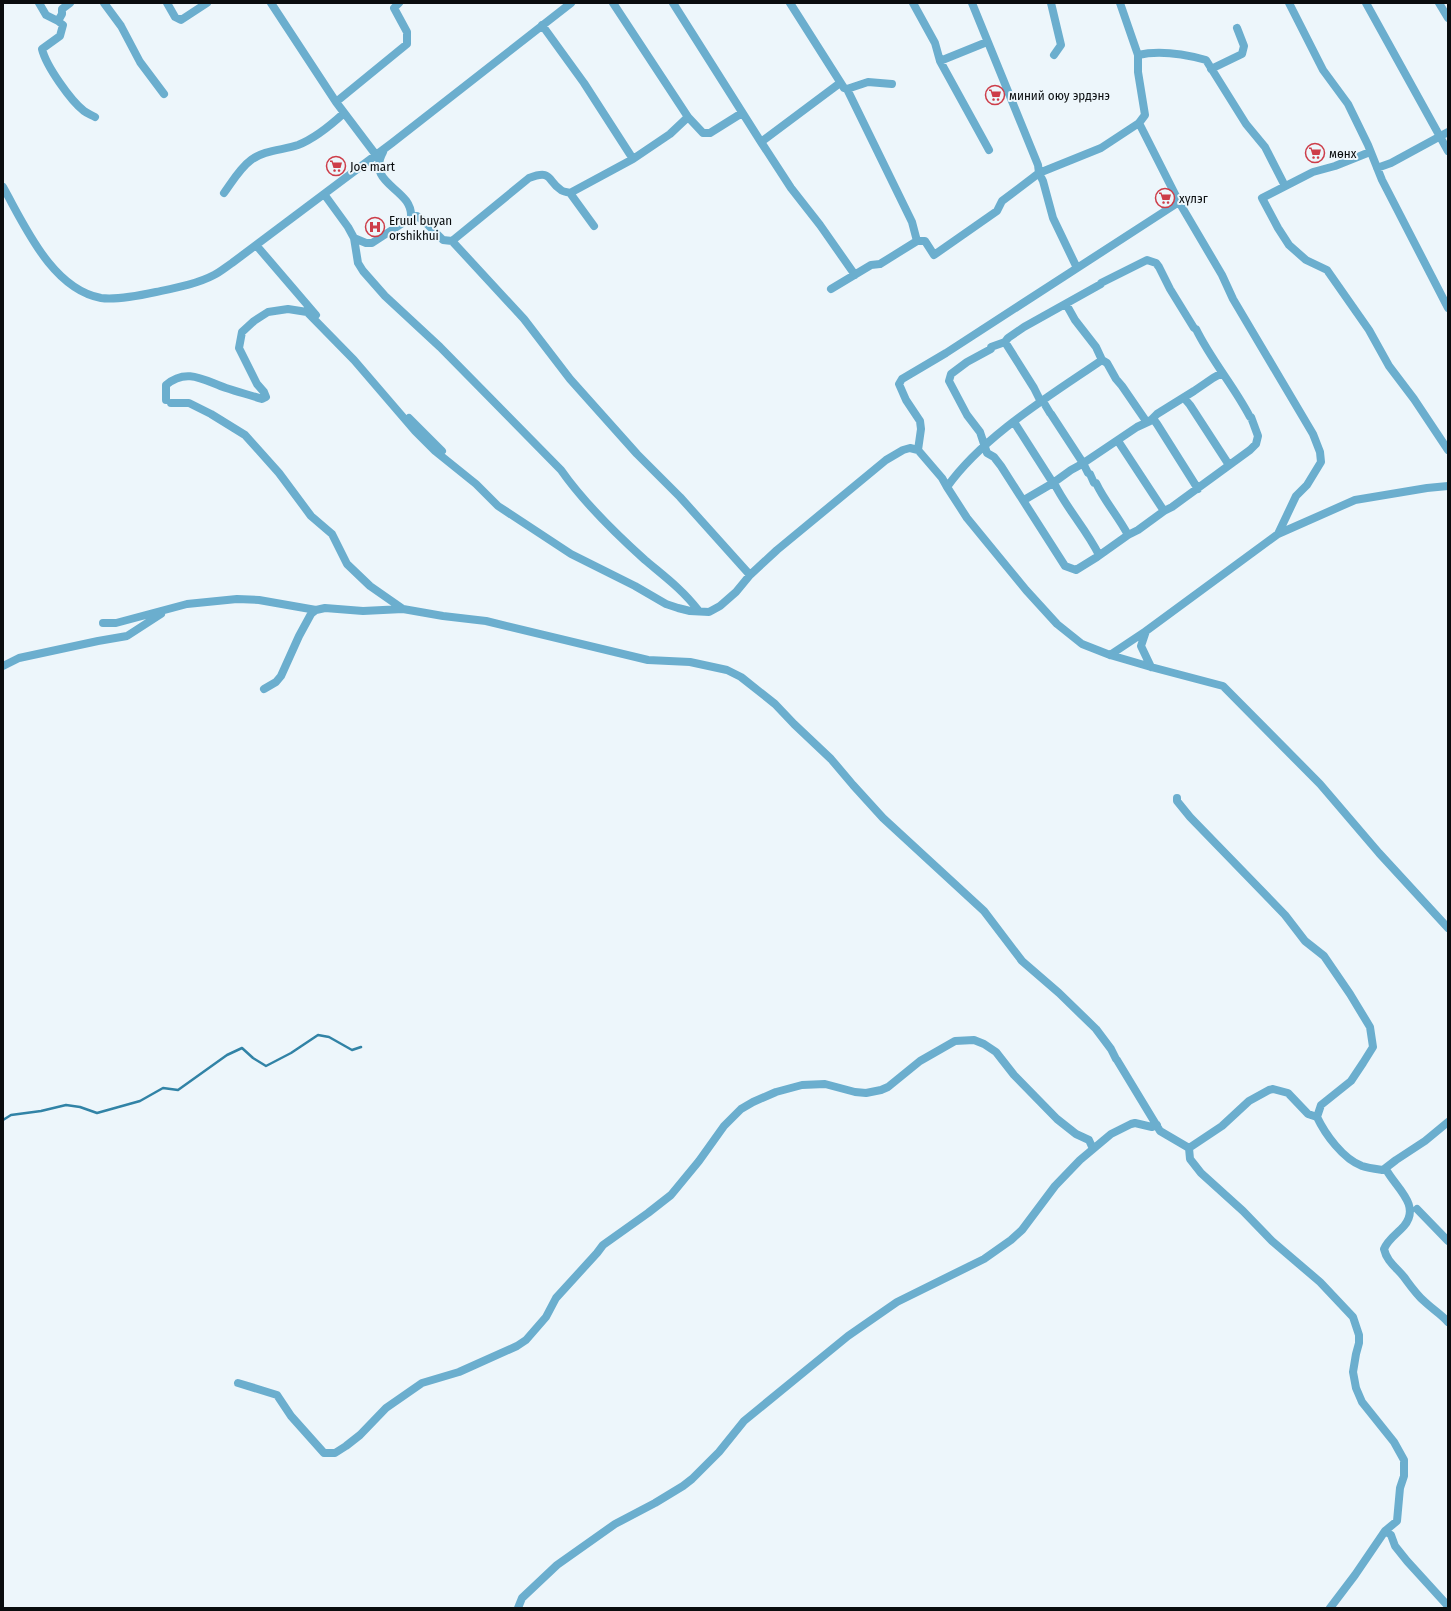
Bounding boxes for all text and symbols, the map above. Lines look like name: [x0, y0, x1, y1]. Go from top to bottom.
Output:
supermarket icon: миний оюу эрдэнэ: [984, 84, 1006, 106]
place label: миний оюу эрдэнэ: [1009, 88, 1110, 103]
supermarket icon: мөнх: [1304, 142, 1326, 164]
place label: мөнх: [1329, 146, 1357, 161]
supermarket icon: Joe mart: [325, 155, 347, 177]
place label: Joe mart: [350, 159, 396, 174]
supermarket icon: хүлэг: [1154, 187, 1176, 209]
place label: хүлэг: [1179, 191, 1208, 206]
place label: Eruul buyan orshikhui: [389, 213, 452, 243]
hospital icon: Eruul buyan orshikhui: [364, 216, 386, 238]

